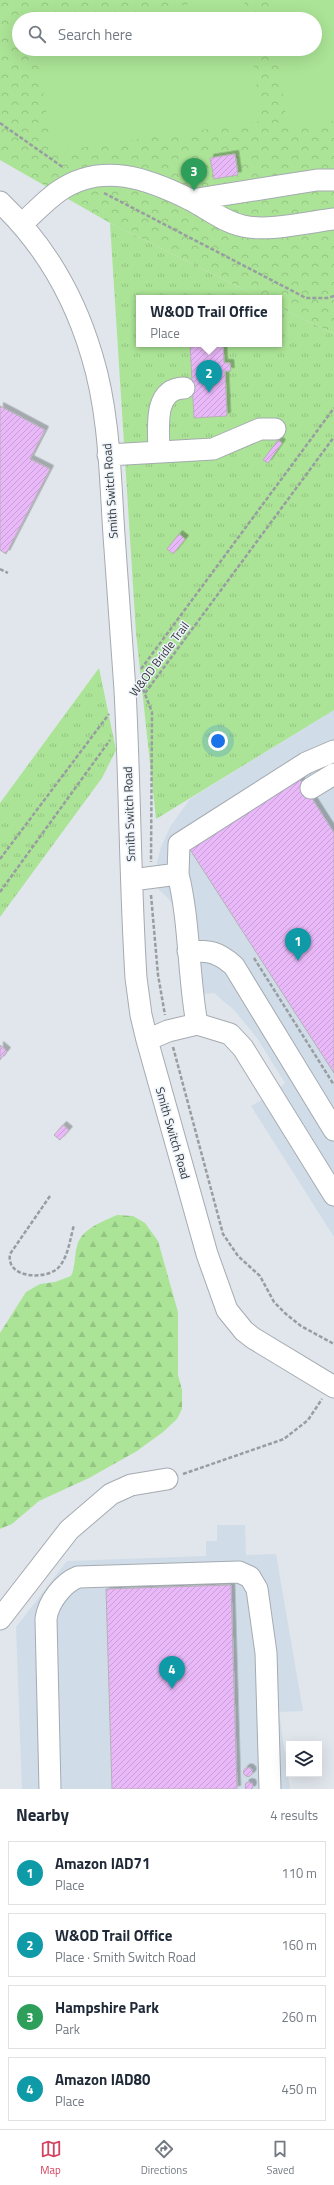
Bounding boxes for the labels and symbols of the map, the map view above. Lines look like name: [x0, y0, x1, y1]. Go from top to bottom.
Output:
pin: 3: [181, 158, 207, 191]
pin: 2: [196, 360, 222, 393]
street label: Smith Switch Road: [97, 443, 123, 539]
street label: W&OD Bridle Trail: [124, 617, 194, 701]
your location: [208, 731, 228, 751]
street label: Smith Switch Road: [118, 766, 140, 862]
pin: 1: [285, 928, 311, 961]
street label: Smith Switch Road: [151, 1085, 195, 1181]
pin: 4: [159, 1656, 185, 1689]

